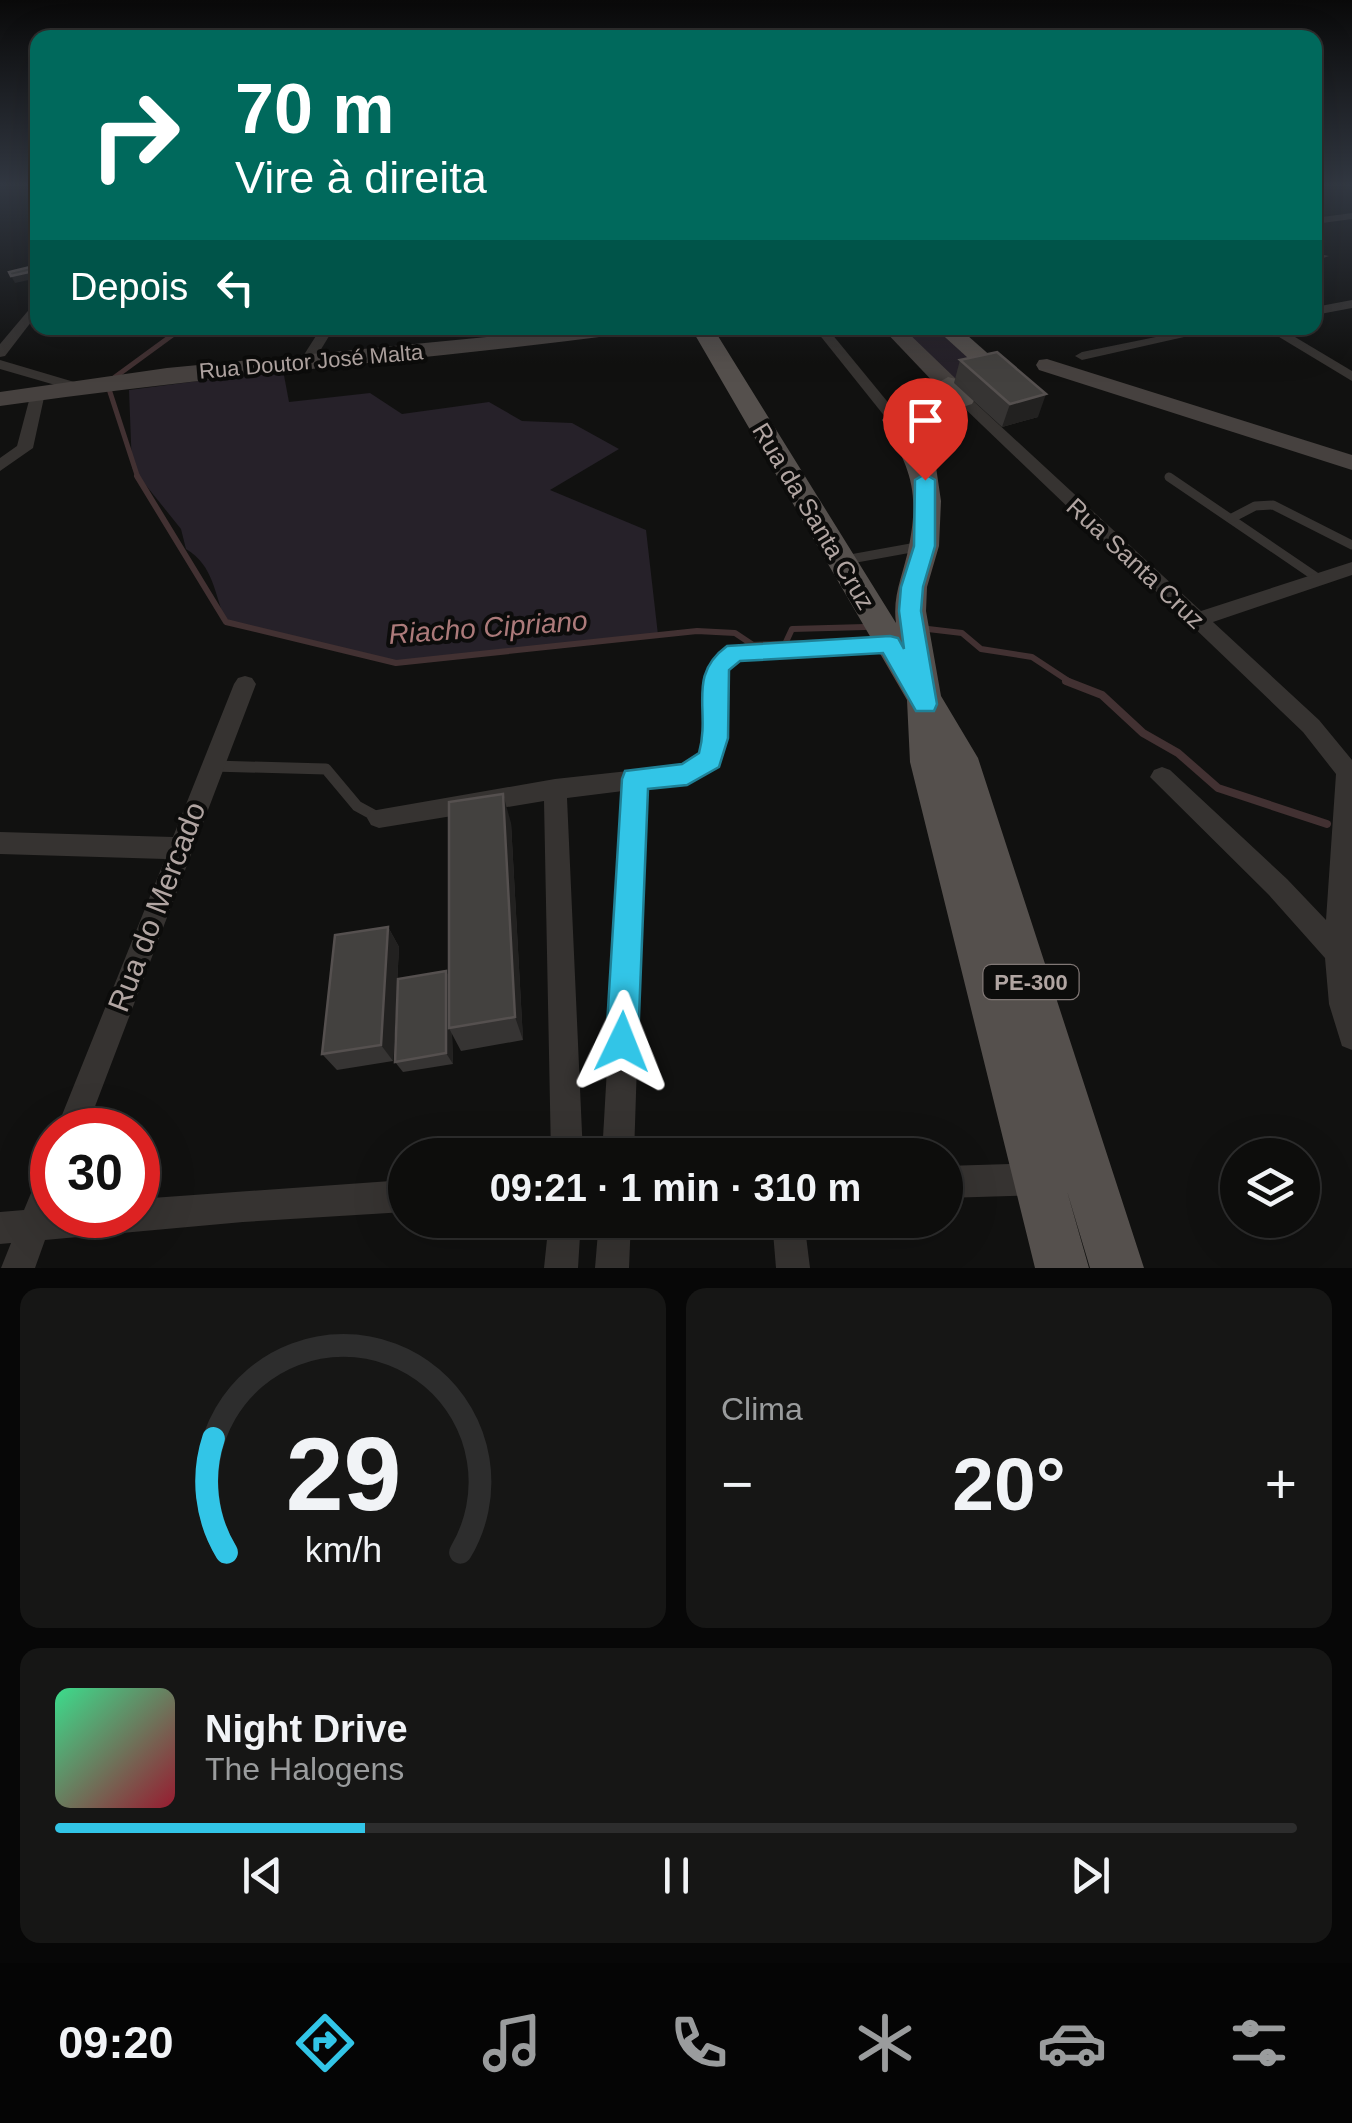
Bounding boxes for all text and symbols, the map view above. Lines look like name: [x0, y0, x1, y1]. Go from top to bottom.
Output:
icon: right: [70, 70, 200, 200]
text: 70 m: [235, 70, 395, 148]
text: Vire à direita: [235, 152, 487, 203]
icon: left: [208, 260, 263, 315]
text: Depois: [70, 266, 188, 308]
street label: Rua Doutor José Malta: [198, 339, 425, 384]
pin: [883, 378, 968, 481]
icon: arrive: [898, 393, 953, 448]
street label: Rua da Santa Cruz: [747, 418, 881, 614]
street label: Rua Santa Cruz: [1061, 492, 1211, 634]
water label: Riacho Cipriano: [388, 605, 588, 650]
street label: Rua do Mercado: [101, 797, 212, 1016]
road number: PE-300: [984, 965, 1078, 999]
position arrow: [570, 990, 674, 1094]
speed limit sign: 30: [30, 1108, 160, 1238]
map controls: [1220, 1138, 1320, 1238]
button: layers: [1220, 1138, 1320, 1238]
text: 09:21 · 1 min · 310 m: [490, 1167, 861, 1209]
text: Clima: [721, 1391, 803, 1427]
text: 29: [285, 1416, 401, 1532]
text: 20°: [952, 1442, 1066, 1526]
text: −: [721, 1453, 753, 1515]
text: +: [1265, 1453, 1297, 1515]
text: km/h: [304, 1530, 382, 1570]
text: Night Drive: [205, 1708, 408, 1750]
text: The Halogens: [205, 1751, 404, 1787]
icon: previous: [235, 1848, 290, 1903]
icon: pause: [649, 1848, 704, 1903]
icon: next: [1063, 1848, 1118, 1903]
icon: directions: [290, 2008, 360, 2078]
icon: music: [477, 2008, 547, 2078]
icon: phone: [664, 2008, 734, 2078]
icon: climate: [850, 2008, 920, 2078]
icon: car: [1037, 2008, 1107, 2078]
icon: filters: [1224, 2008, 1294, 2078]
text: 09:20: [58, 2017, 173, 2068]

